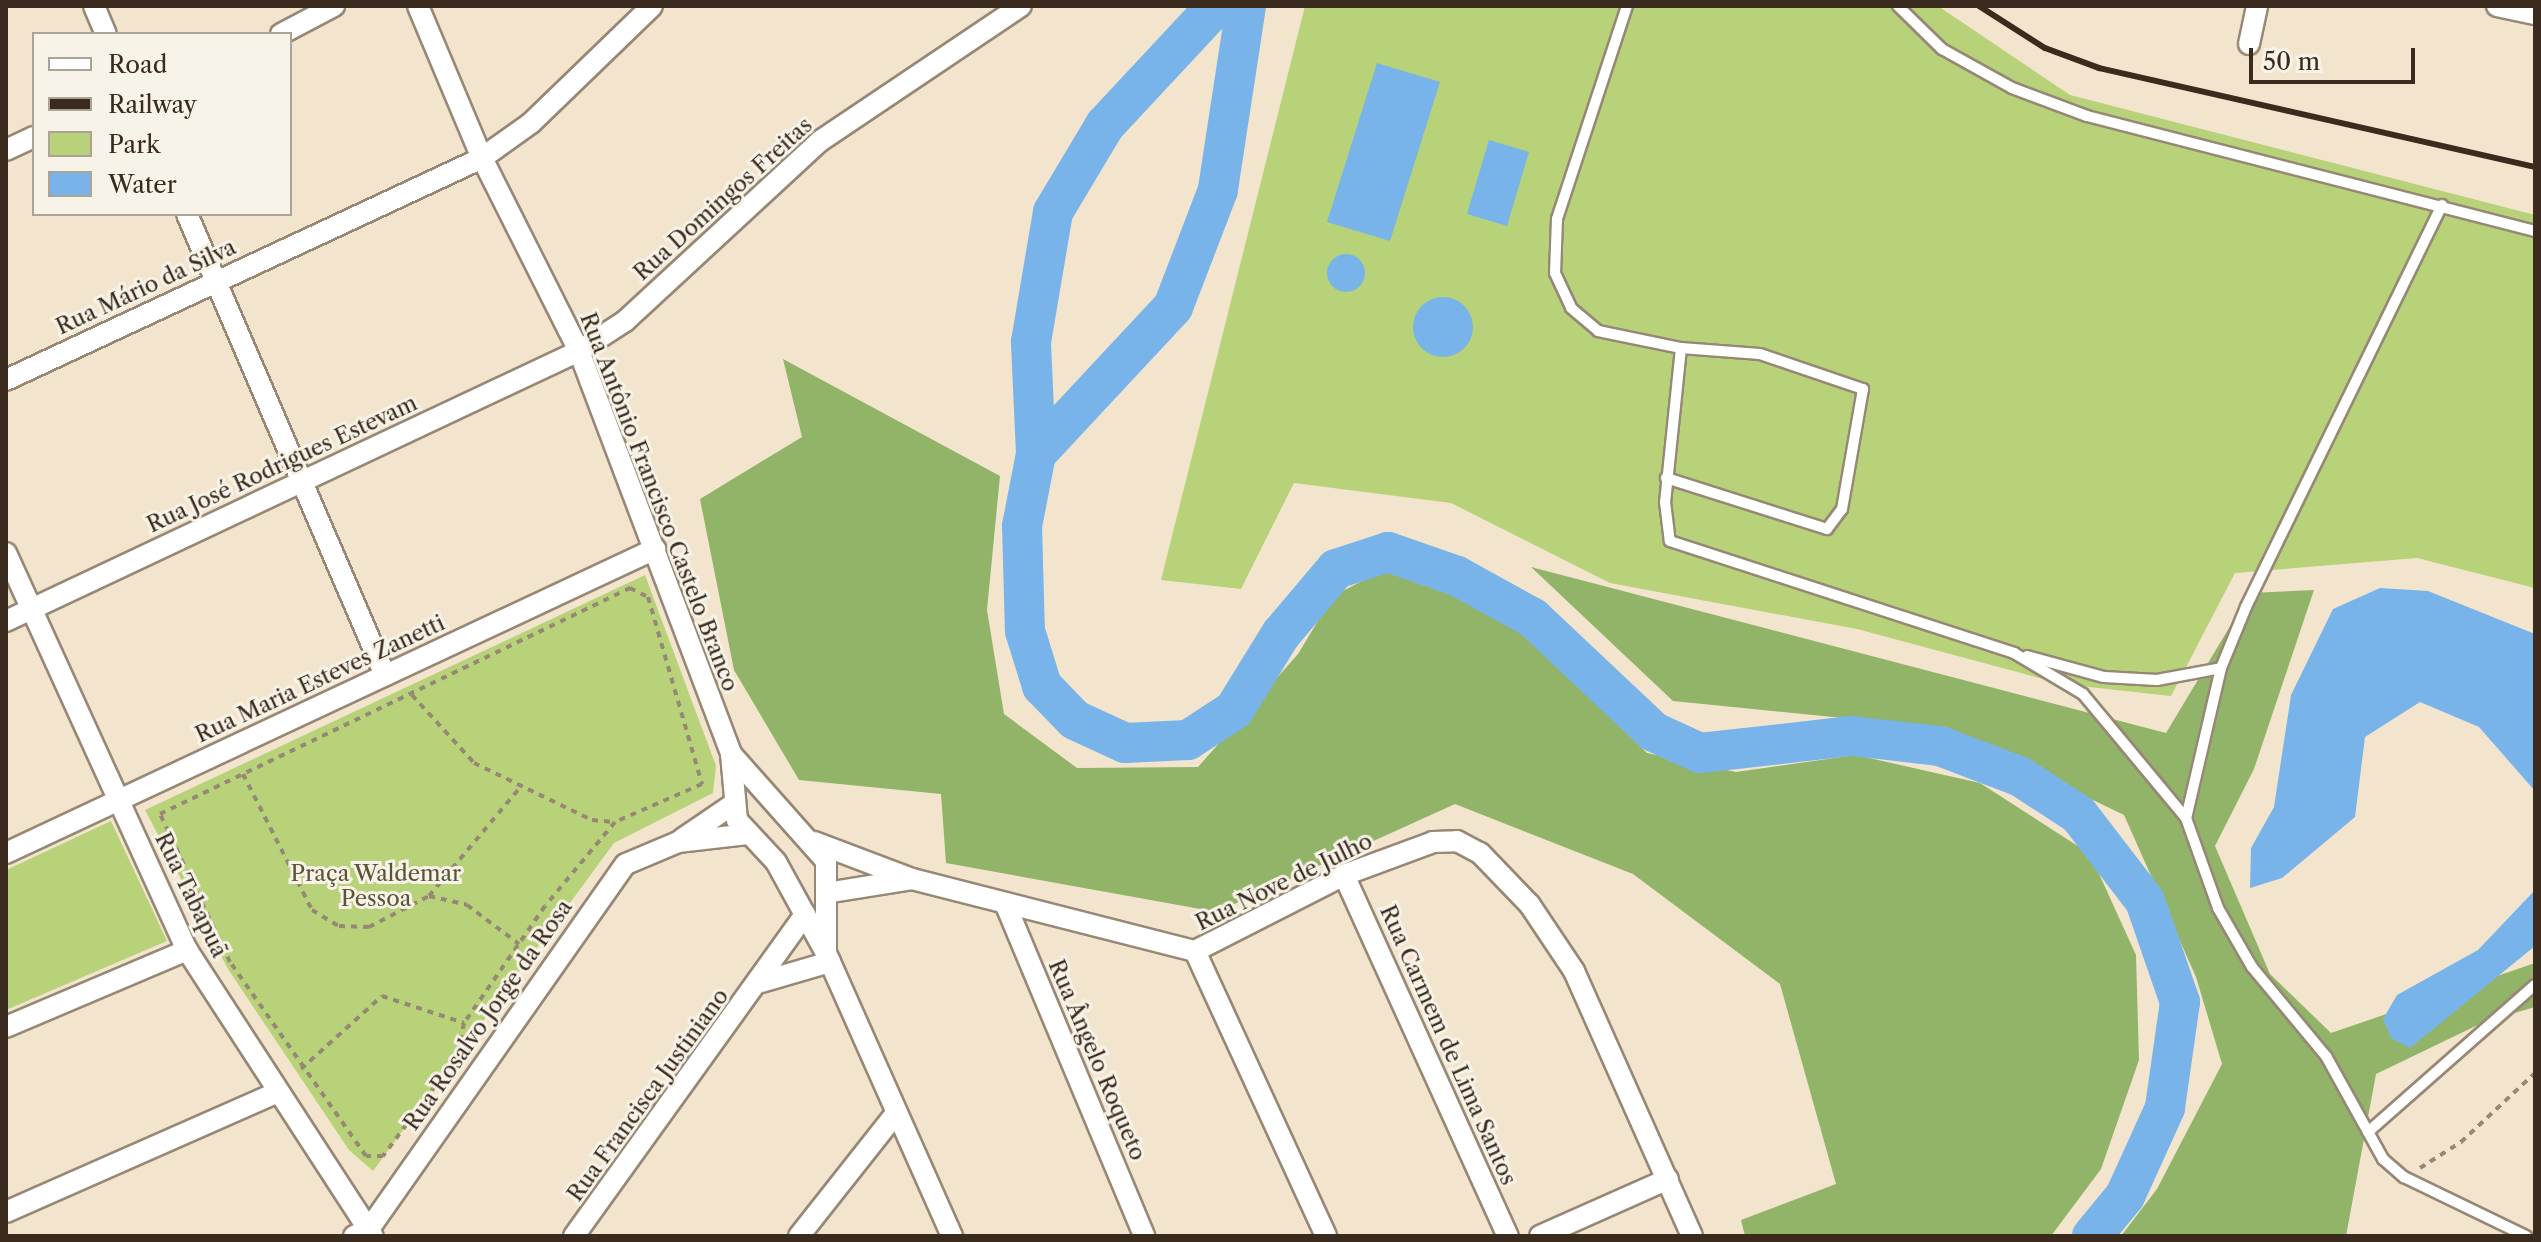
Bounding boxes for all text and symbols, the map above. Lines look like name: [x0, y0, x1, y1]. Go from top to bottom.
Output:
legend: [32, 32, 292, 216]
scale bar: [2253, 32, 2419, 82]
text: 50 m: [2263, 47, 2320, 76]
text: Road: [108, 50, 167, 79]
text: Railway: [108, 90, 197, 119]
street label: Rua Domingos Freitas: [628, 112, 818, 286]
text: Park: [108, 130, 160, 159]
text: Water: [108, 170, 177, 199]
street label: Rua Mário da Silva: [52, 234, 240, 340]
street label: Rua Antônio Francisco Castelo Branco: [574, 308, 744, 696]
street label: Rua José Rodrigues Estevam: [143, 390, 421, 538]
street label: Rua Maria Esteves Zanetti: [191, 609, 449, 749]
street label: Rua Tabapuã: [149, 828, 233, 962]
street label: Rua Nove de Julho: [1191, 828, 1377, 936]
park label: Praça Waldemar Pessoa: [290, 860, 462, 912]
street label: Rua Rosalvo Jorge da Rosa: [398, 894, 578, 1136]
street label: Rua Carmem de Lima Santos: [1374, 901, 1522, 1189]
street label: Rua Ângelo Roqueto: [1043, 955, 1151, 1165]
street label: Rua Francisca Justiniano: [562, 983, 734, 1207]

